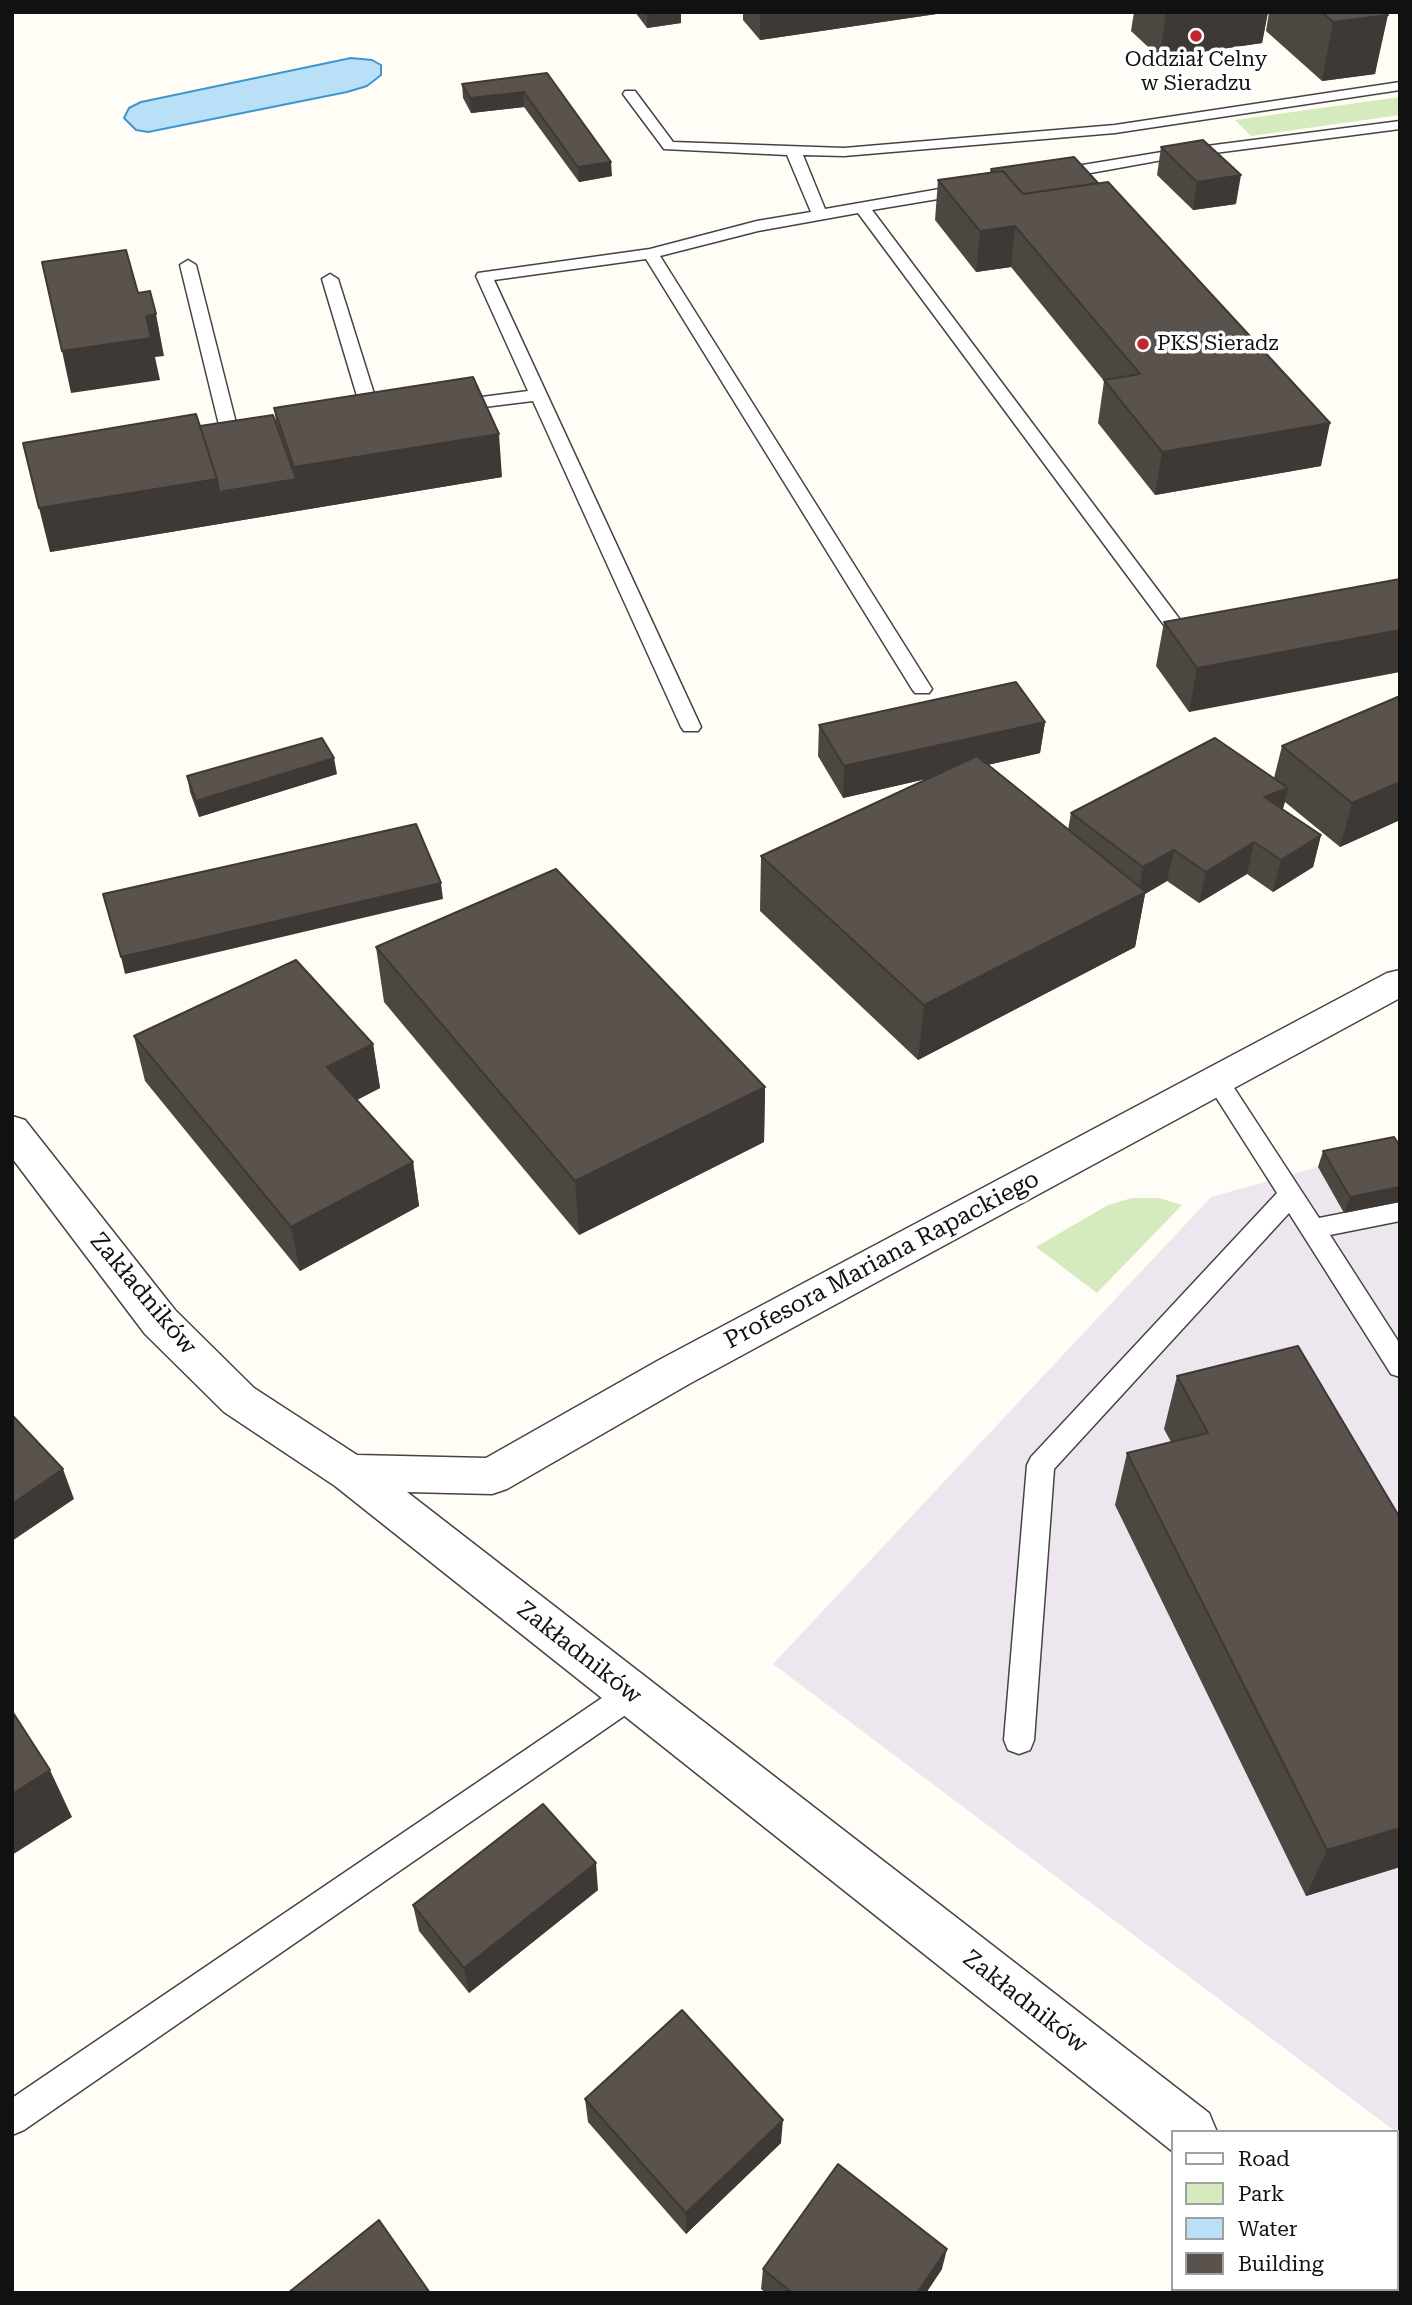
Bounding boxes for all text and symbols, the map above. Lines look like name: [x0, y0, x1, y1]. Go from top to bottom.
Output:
marker: Oddział Celny w Sieradzu: [1188, 28, 1204, 44]
place label: Oddział Celny w Sieradzu: [1125, 47, 1267, 97]
place label: PKS Sieradz: [1157, 331, 1278, 357]
marker: PKS Sieradz: [1135, 336, 1151, 352]
street label: Profesora Mariana Rapackiego: [720, 1165, 1044, 1355]
street label: Zakładników: [84, 1227, 202, 1361]
street label: Zakładników: [511, 1595, 647, 1711]
street label: Zakładników: [957, 1944, 1093, 2060]
legend: [1170, 2130, 1398, 2291]
text: Road: [1238, 2147, 1290, 2171]
text: Park: [1238, 2182, 1284, 2206]
text: Water: [1238, 2217, 1297, 2241]
text: Building: [1238, 2252, 1324, 2276]

